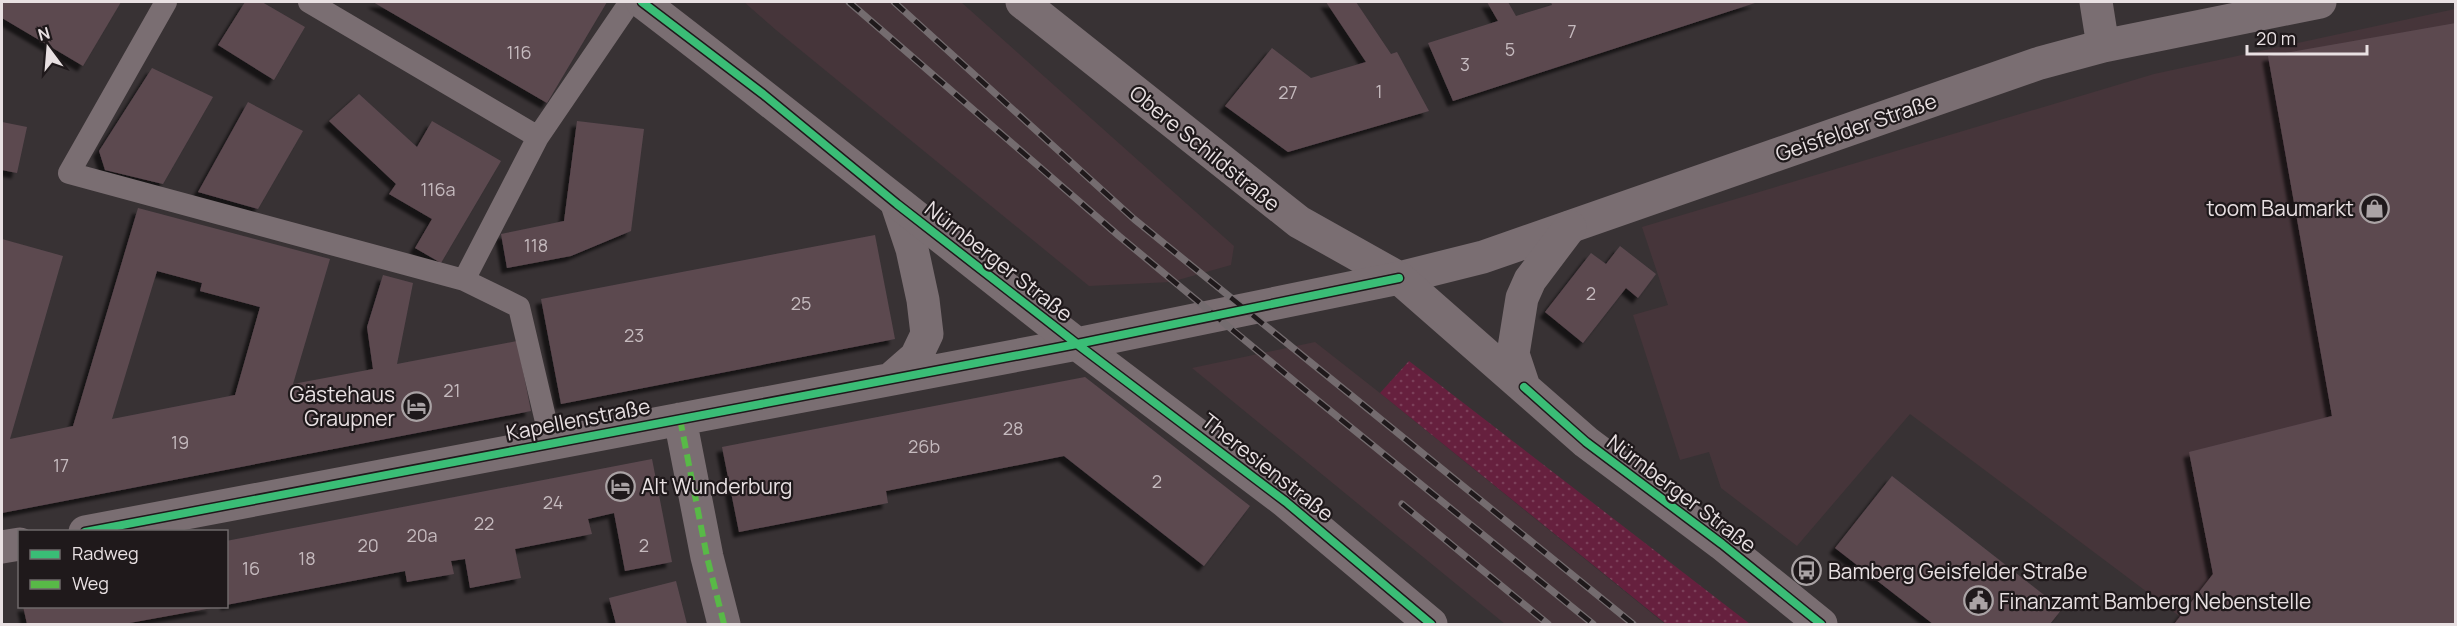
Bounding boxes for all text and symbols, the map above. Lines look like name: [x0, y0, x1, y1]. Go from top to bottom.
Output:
north arrow: [18, 18, 78, 78]
scale bar: [2247, 18, 2367, 56]
house number: 7: [1567, 19, 1577, 43]
text: N: [35, 21, 52, 46]
text: 20 m: [2256, 26, 2296, 50]
house number: 5: [1505, 37, 1515, 61]
house number: 116: [506, 40, 532, 64]
house number: 3: [1460, 52, 1470, 76]
street label: Obere Schildstraße: [1124, 79, 1286, 217]
house number: 1: [1375, 79, 1383, 103]
house number: 27: [1278, 80, 1298, 104]
street label: Geisfelder Straße: [1772, 86, 1940, 168]
house number: 116a: [420, 177, 456, 201]
shop icon: toom Baumarkt: [2359, 192, 2391, 224]
street label: Nürnberger Straße: [919, 194, 1079, 328]
place label: toom Baumarkt: [2206, 194, 2354, 222]
house number: 118: [524, 233, 548, 257]
house number: 2: [1586, 281, 1596, 305]
house number: 25: [791, 291, 811, 315]
house number: 23: [624, 323, 644, 347]
house number: 21: [443, 378, 461, 402]
place label: Gästehaus Graupner: [290, 380, 395, 432]
hotel icon: Gästehaus Graupner: [400, 390, 432, 422]
street label: Kapellenstraße: [504, 391, 652, 447]
street label: Theresienstraße: [1196, 407, 1340, 527]
house number: 28: [1003, 416, 1023, 440]
street label: Nürnberger Straße: [1602, 428, 1762, 558]
house number: 19: [171, 430, 189, 454]
house number: 26b: [908, 434, 940, 458]
house number: 17: [53, 453, 69, 477]
house number: 2: [1152, 469, 1162, 493]
hotel icon: Alt Wunderburg: [604, 470, 636, 502]
place label: Alt Wunderburg: [641, 472, 793, 500]
house number: 24: [543, 490, 563, 514]
house number: 22: [474, 511, 494, 535]
house number: 20a: [406, 523, 438, 547]
legend: [18, 530, 228, 608]
house number: 20: [357, 533, 379, 557]
house number: 2: [639, 533, 649, 557]
text: Radweg: [72, 541, 139, 565]
house number: 18: [298, 546, 316, 570]
bus stop icon: Bamberg Geisfelder Straße: [1791, 555, 1823, 587]
house number: 16: [242, 556, 260, 580]
place label: Bamberg Geisfelder Straße: [1828, 557, 2088, 585]
text: Weg: [72, 571, 109, 595]
public building icon: Finanzamt Bamberg Nebenstelle: [1962, 585, 1994, 617]
place label: Finanzamt Bamberg Nebenstelle: [1999, 587, 2311, 615]

